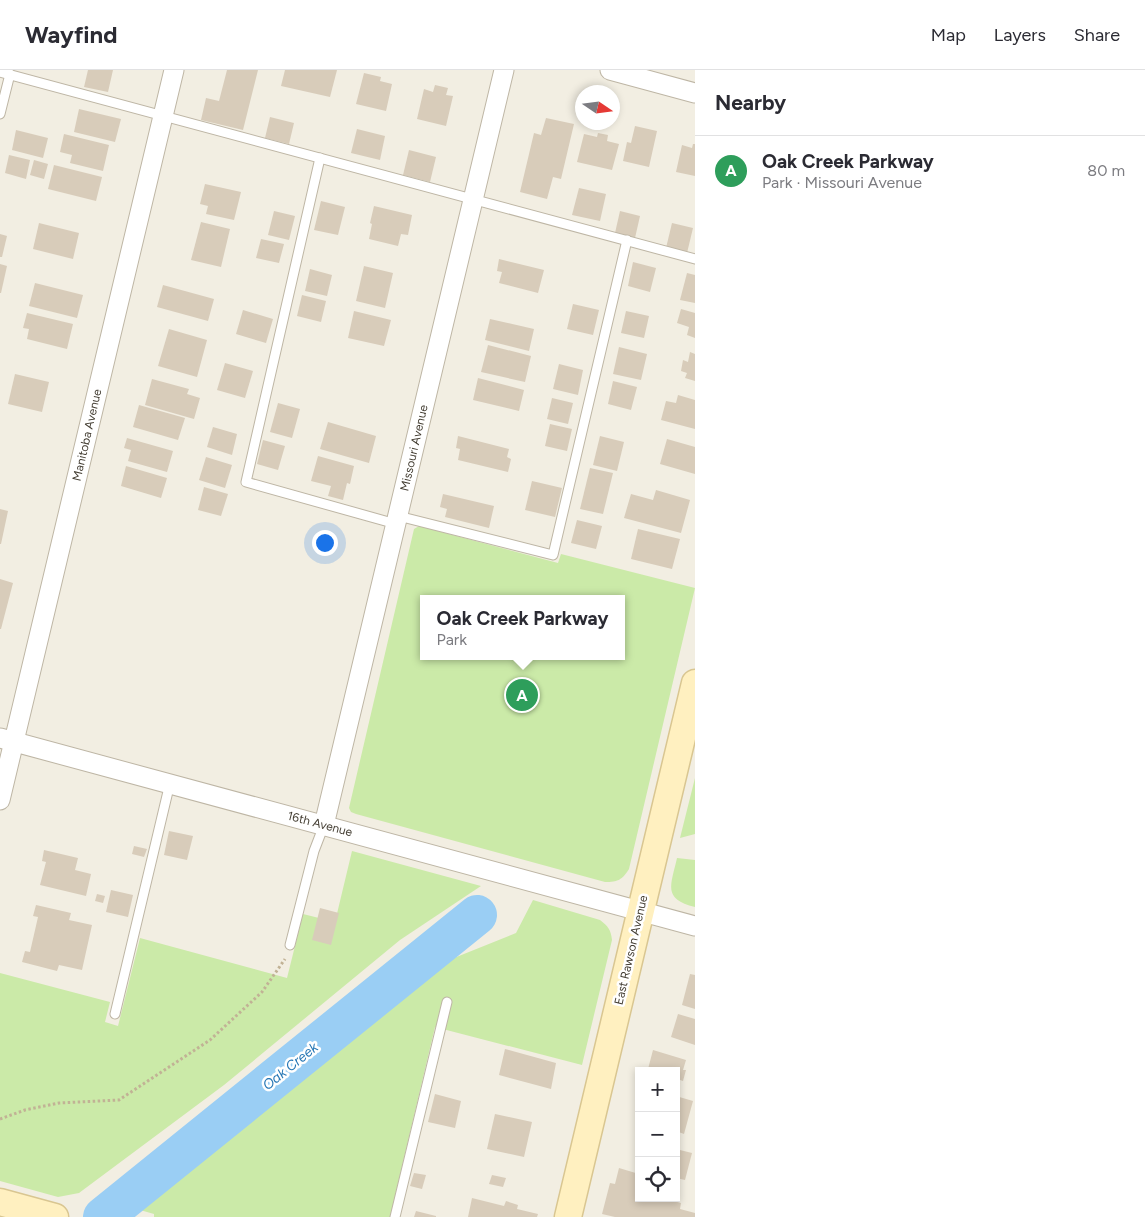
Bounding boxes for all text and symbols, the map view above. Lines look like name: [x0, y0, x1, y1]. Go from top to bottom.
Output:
text: Wayfind: [25, 20, 118, 49]
text: Map: [931, 24, 966, 46]
text: Layers: [994, 24, 1046, 46]
text: Share: [1074, 24, 1120, 46]
north arrow: [575, 85, 620, 130]
text: Nearby: [715, 90, 786, 115]
text: Oak Creek Parkway: [762, 150, 934, 173]
text: A: [725, 161, 737, 180]
text: 80 m: [1087, 161, 1125, 180]
text: Park · Missouri Avenue: [762, 173, 922, 192]
street label: Manitoba Avenue: [70, 387, 104, 482]
street label: Missouri Avenue: [397, 403, 431, 493]
your location: [312, 530, 338, 556]
popup: [420, 595, 625, 660]
text: Oak Creek Parkway: [437, 607, 608, 630]
text: Park: [437, 630, 467, 649]
pin: A: [506, 676, 538, 714]
street label: 16th Avenue: [286, 809, 354, 839]
street label: East Rawson Avenue: [612, 893, 651, 1006]
water label: Oak Creek: [259, 1038, 322, 1094]
map controls: [635, 1067, 680, 1202]
button: +: [635, 1067, 680, 1112]
button: −: [635, 1112, 680, 1157]
button: locate: [635, 1157, 680, 1202]

